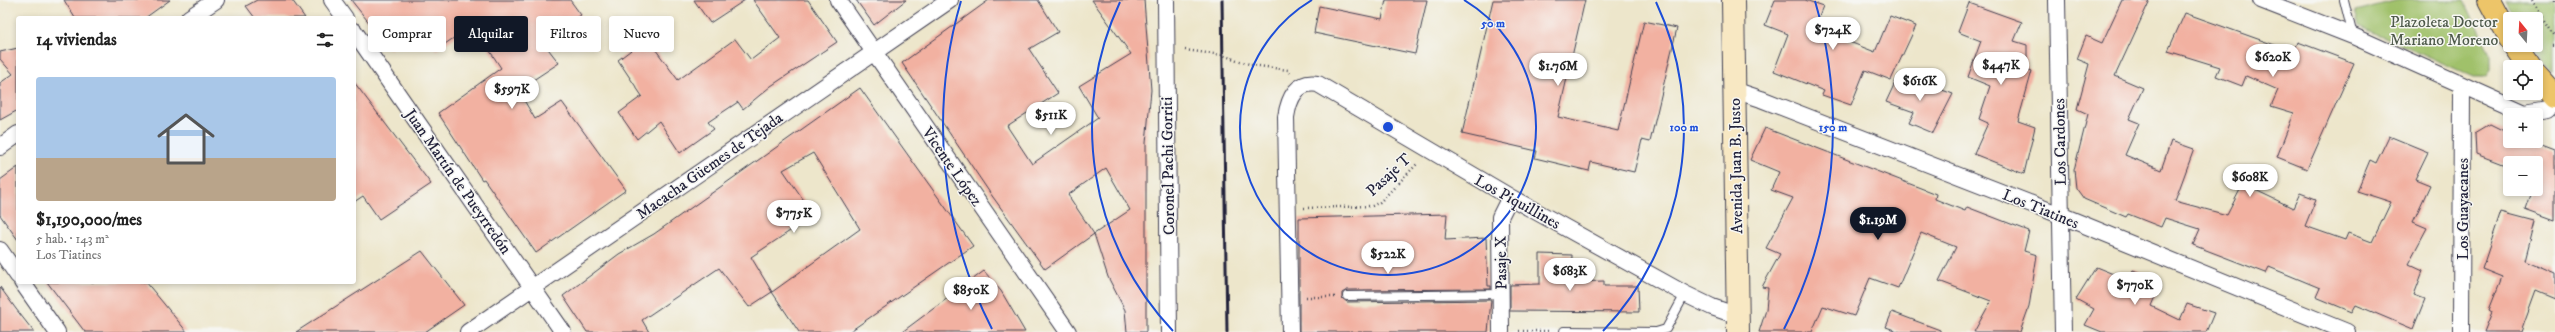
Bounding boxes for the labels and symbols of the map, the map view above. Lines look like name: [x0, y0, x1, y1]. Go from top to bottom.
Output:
park label: Plazoleta Doctor Mariano Moreno: [2390, 12, 2499, 50]
north arrow: [2503, 12, 2543, 52]
text: 50 m: [1480, 16, 1505, 31]
pin: $724K: [1805, 17, 1861, 51]
pin: $620K: [2245, 44, 2301, 78]
pin: $447K: [1973, 52, 2029, 86]
pin: $1.76M: [1525, 53, 1591, 87]
pin: $616K: [1892, 68, 1948, 102]
pin: $597K: [484, 76, 540, 110]
street label: Coronel Pachi Gorriti: [1157, 97, 1179, 235]
street label: Avenida Juan B. Justo: [1725, 98, 1747, 234]
street label: Los Cardones: [2049, 98, 2071, 186]
pin: $511K: [1023, 102, 1079, 136]
street label: Juan Martín de Pueyrredón: [399, 103, 516, 259]
street label: Macacha Güemes de Tejada: [633, 108, 787, 224]
centre of rings: [1381, 120, 1395, 134]
text: 100 m: [1670, 120, 1698, 135]
text: 150 m: [1819, 120, 1847, 135]
street label: Vicente López: [917, 122, 987, 210]
street label: Pasaje T: [1362, 149, 1415, 201]
street label: Los Guayacanes: [2453, 158, 2473, 260]
pin: $608K: [2222, 164, 2278, 198]
street label: Los Piquillines: [1471, 170, 1564, 234]
street label: Los Tiatines: [2000, 185, 2082, 233]
pin: $775K: [766, 200, 822, 234]
pin: $1.19M: [1845, 207, 1911, 241]
street label: Pasaje X: [1491, 236, 1511, 290]
pin: $522K: [1360, 241, 1416, 275]
pin: $683K: [1542, 258, 1598, 292]
pin: $770K: [2107, 272, 2163, 306]
pin: $850K: [943, 277, 999, 311]

